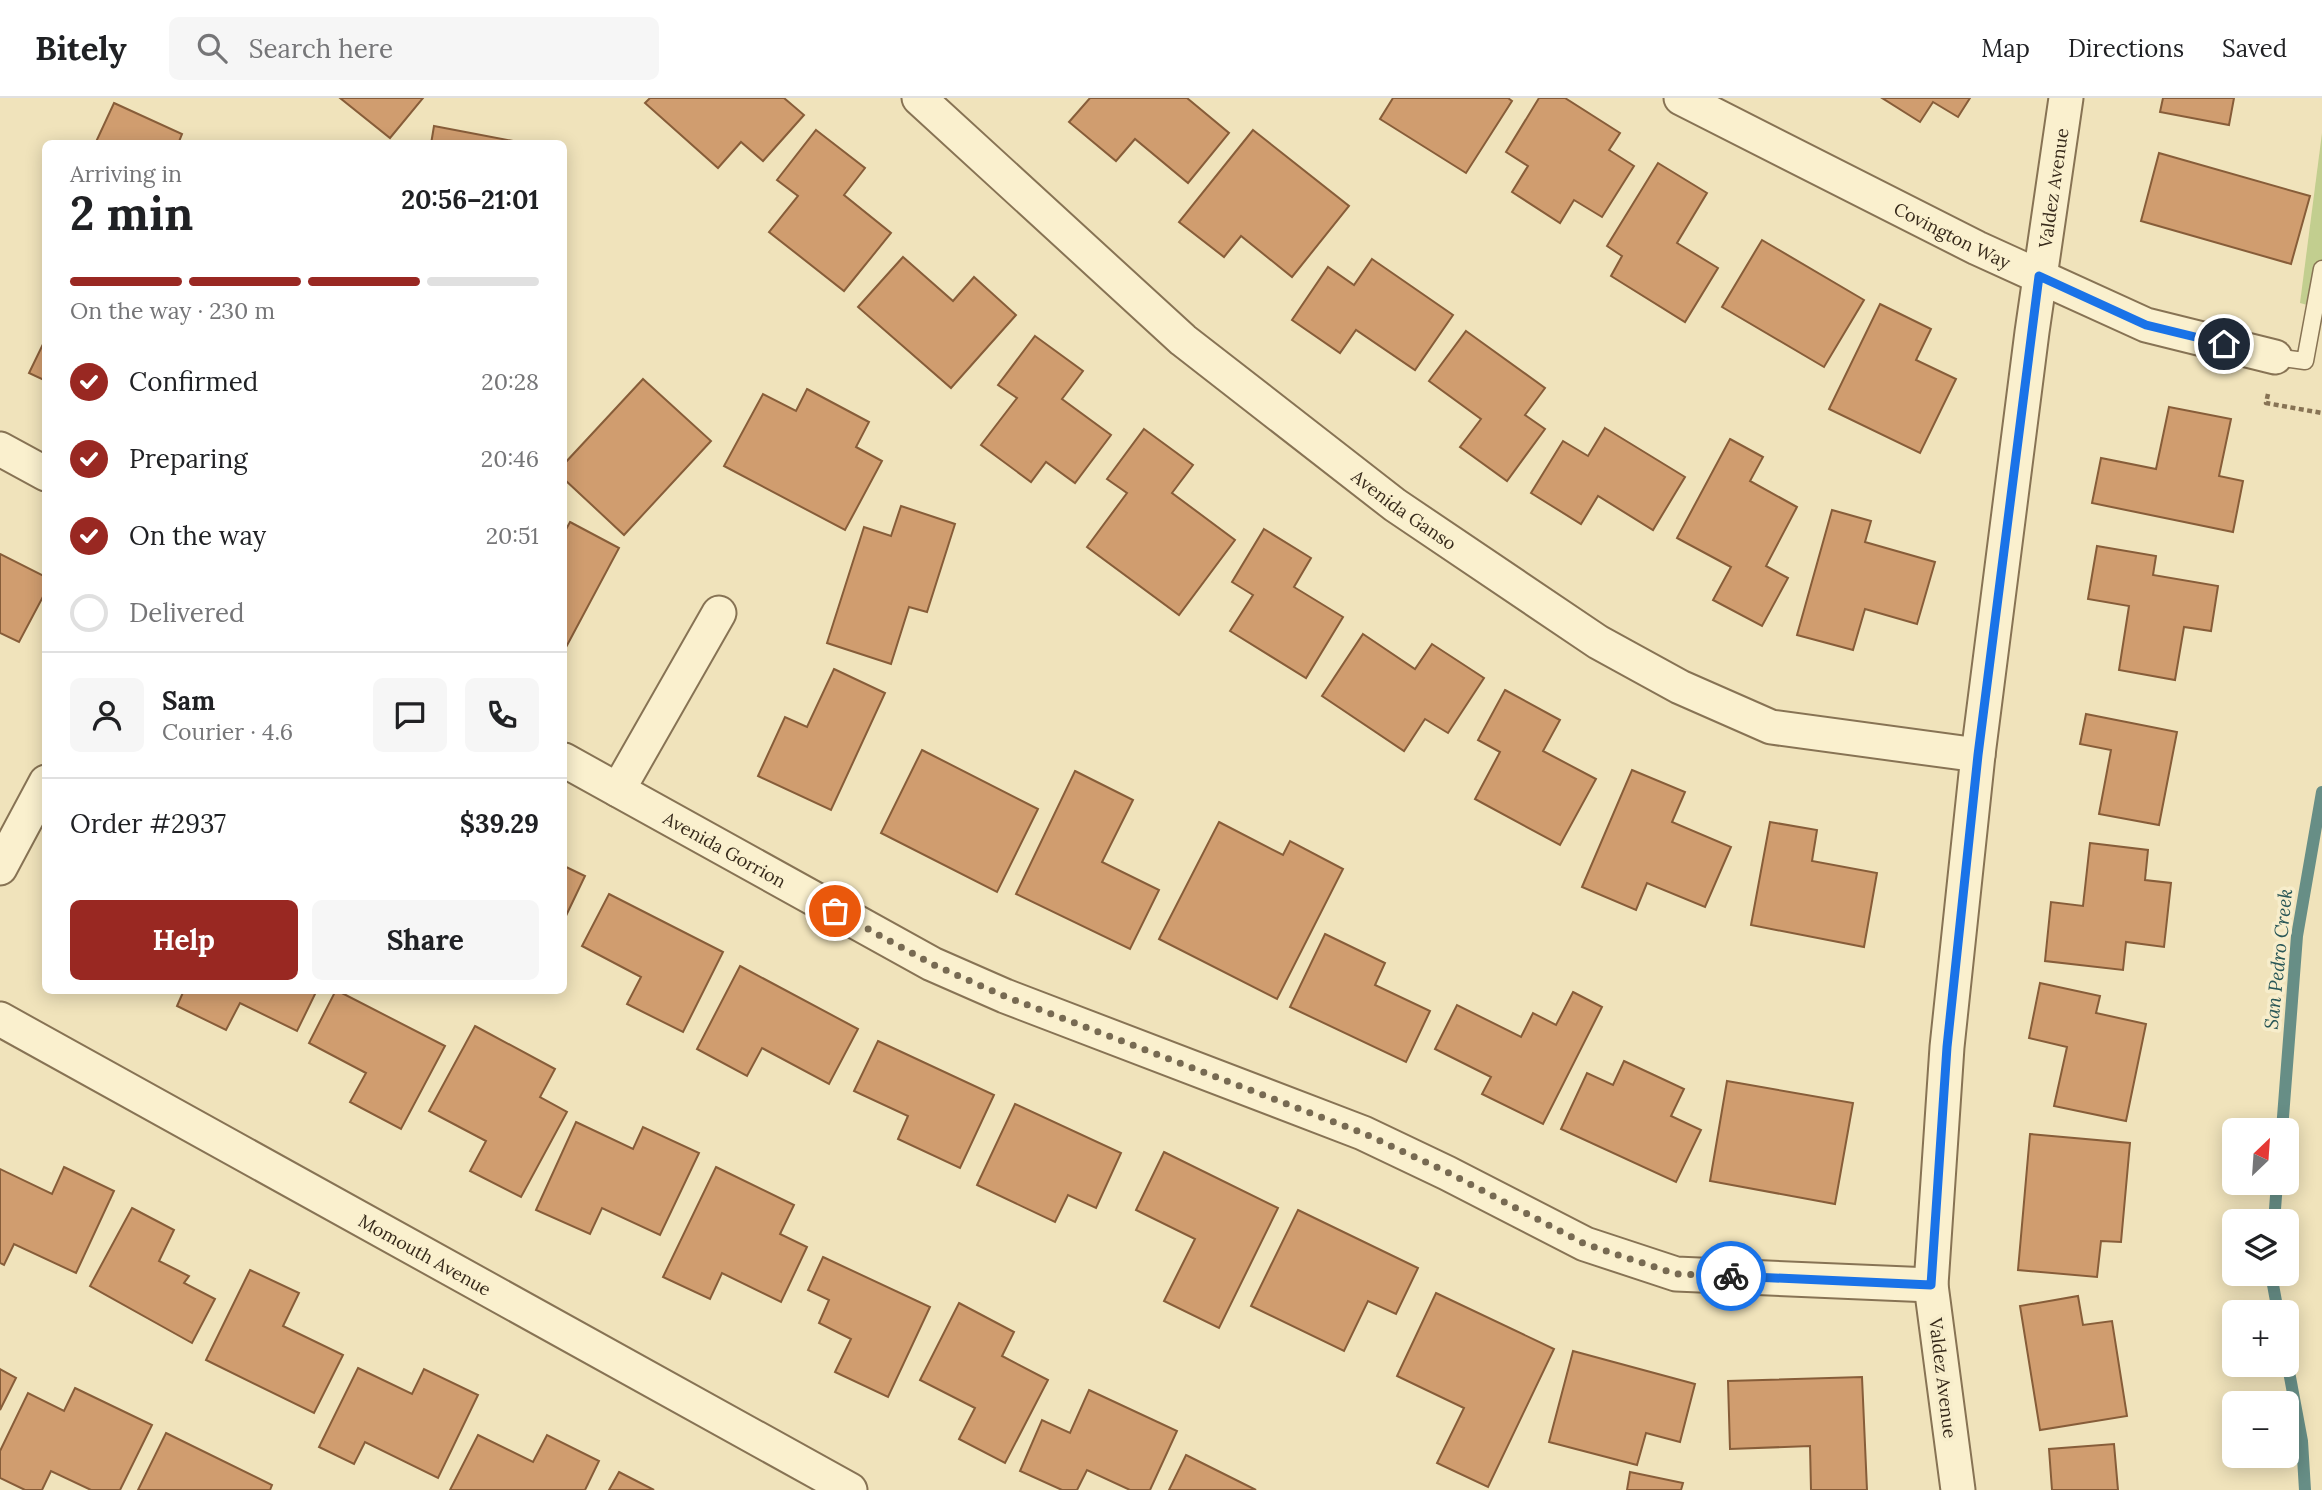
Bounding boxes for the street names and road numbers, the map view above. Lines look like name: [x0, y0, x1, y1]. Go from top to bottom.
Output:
street label: Valdez Avenue: [2033, 126, 2073, 250]
street label: Covington Way: [1890, 196, 2015, 273]
street label: Avenida Ganso: [1347, 464, 1461, 555]
street label: Avenida Gorrion: [659, 805, 790, 892]
street label: Momouth Avenue: [355, 1209, 496, 1301]
street label: Valdez Avenue: [1924, 1316, 1962, 1440]

